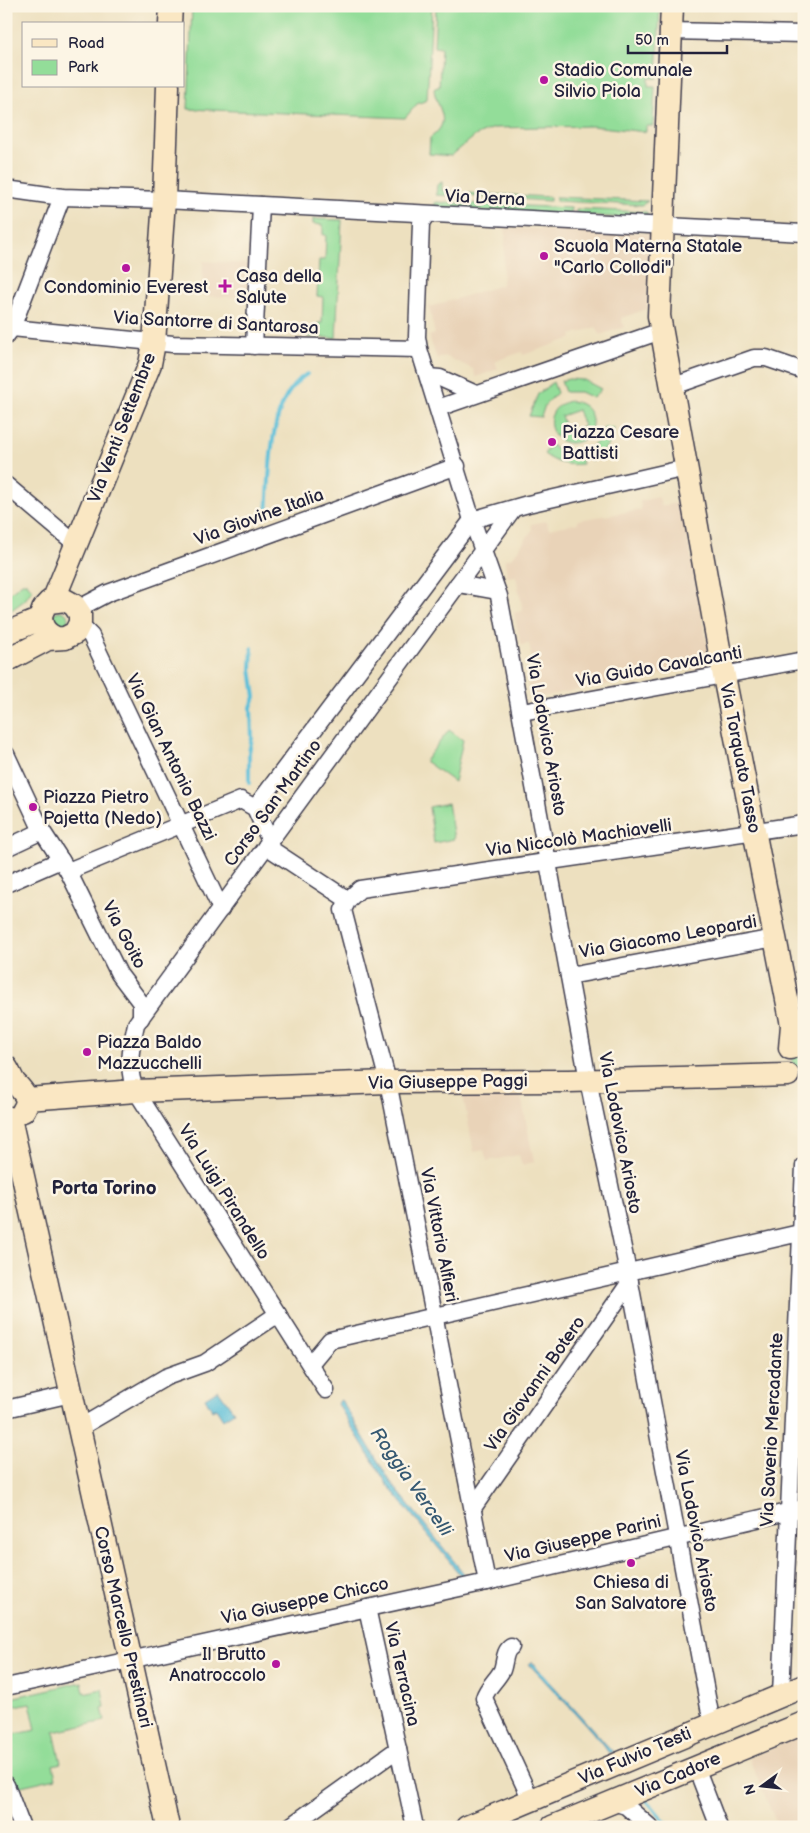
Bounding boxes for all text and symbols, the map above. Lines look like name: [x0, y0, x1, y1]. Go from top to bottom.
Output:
legend: [22, 22, 185, 88]
scale bar: [628, 22, 726, 54]
text: 50 m: [635, 31, 669, 50]
text: Road: [68, 34, 104, 53]
text: Park: [68, 58, 99, 77]
place label: Stadio Comunale Silvio Piola: [554, 60, 693, 102]
marker: Stadio Comunale Silvio Piola: [538, 74, 550, 86]
street label: Via Derna: [444, 185, 526, 211]
place label: Scuola Materna Statale "Carlo Collodi": [554, 236, 742, 278]
marker: Scuola Materna Statale "Carlo Collodi": [538, 250, 550, 262]
marker: Condominio Everest: [120, 262, 132, 274]
place label: Casa della Salute: [236, 266, 322, 308]
place label: Condominio Everest: [44, 277, 209, 298]
marker: Casa della Salute: [218, 279, 232, 293]
street label: Via Santorre di Santarosa: [113, 307, 319, 339]
street label: Via Venti Settembre: [84, 350, 160, 506]
place label: Piazza Cesare Battisti: [562, 422, 679, 464]
marker: Piazza Cesare Battisti: [546, 436, 558, 448]
street label: Via Giovine Italia: [192, 484, 326, 550]
street label: Via Guido Cavalcanti: [574, 642, 744, 692]
street label: Via Lodovico Ariosto: [521, 652, 571, 818]
street label: Via Gian Antonio Bazzi: [121, 670, 221, 844]
street label: Via Torquato Tasso: [715, 681, 765, 835]
street label: Corso San Martino: [220, 735, 326, 871]
place label: Piazza Pietro Pajetta (Nedo): [43, 787, 162, 829]
marker: Piazza Pietro Pajetta (Nedo): [27, 801, 39, 813]
street label: Via Niccolò Machiavelli: [485, 815, 673, 861]
street label: Via Goito: [97, 898, 151, 972]
street label: Via Giacomo Leopardi: [578, 911, 758, 963]
place label: Piazza Baldo Mazzucchelli: [97, 1032, 202, 1074]
marker: Piazza Baldo Mazzucchelli: [81, 1046, 93, 1058]
street label: Via Lodovico Ariosto: [594, 1050, 646, 1216]
street label: Via Giuseppe Paggi: [368, 1070, 528, 1094]
street label: Via Luigi Pirandello: [174, 1120, 274, 1264]
street label: Via Vittorio Alfieri: [416, 1166, 462, 1304]
district label: Porta Torino: [51, 1177, 157, 1200]
street label: Via Giovanni Botero: [480, 1312, 590, 1456]
street label: Via Saverio Mercadante: [756, 1332, 788, 1528]
water label: Roggia Vercelli: [365, 1423, 458, 1542]
street label: Via Lodovico Ariosto: [670, 1448, 722, 1614]
street label: Via Giuseppe Parini: [503, 1511, 663, 1567]
street label: Corso Marcello Prestinari: [90, 1524, 156, 1730]
marker: Chiesa di San Salvatore: [625, 1557, 637, 1569]
place label: Chiesa di San Salvatore: [575, 1572, 687, 1614]
street label: Via Giuseppe Chicco: [219, 1573, 391, 1629]
street label: Via Terracina: [380, 1620, 424, 1728]
place label: Il Brutto Anatroccolo: [169, 1644, 266, 1686]
marker: Il Brutto Anatroccolo: [270, 1658, 282, 1670]
street label: Via Fulvio Testi: [575, 1723, 695, 1789]
street label: Via Cadore: [632, 1747, 724, 1802]
north arrow: [738, 1760, 788, 1810]
text: N: [740, 1782, 759, 1797]

